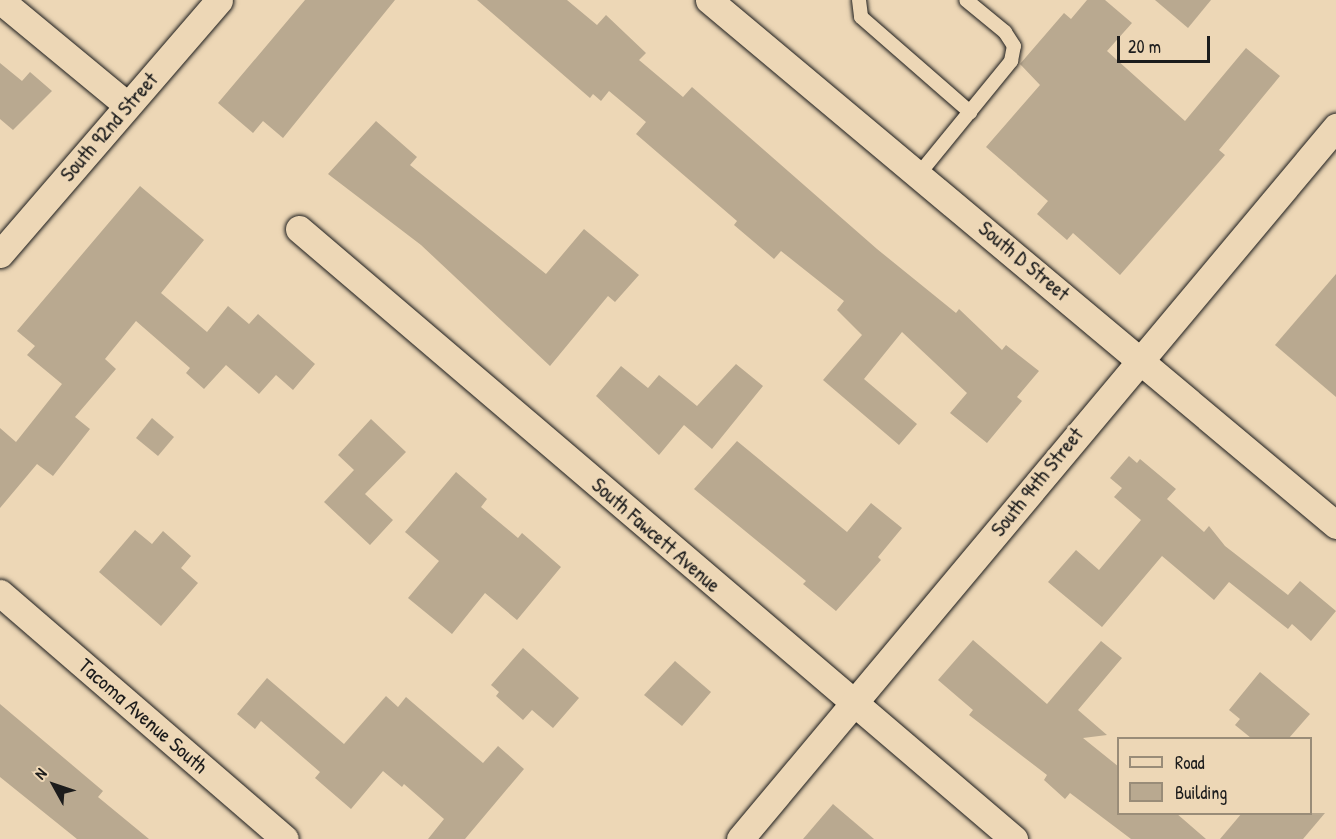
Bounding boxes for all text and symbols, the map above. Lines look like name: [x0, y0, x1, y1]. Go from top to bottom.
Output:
scale bar: [1120, 24, 1213, 62]
text: 20 m: [1128, 34, 1161, 59]
street label: South 92nd Street: [55, 67, 163, 187]
street label: South D Street: [973, 216, 1075, 306]
street label: South 94th Street: [985, 422, 1089, 542]
street label: South Fawcett Avenue: [587, 472, 725, 598]
street label: Tacoma Avenue South: [73, 653, 213, 779]
legend: [1117, 737, 1312, 815]
text: Road: [1175, 750, 1205, 775]
north arrow: [24, 755, 84, 815]
text: N: [29, 763, 51, 784]
text: Building: [1175, 780, 1227, 805]

